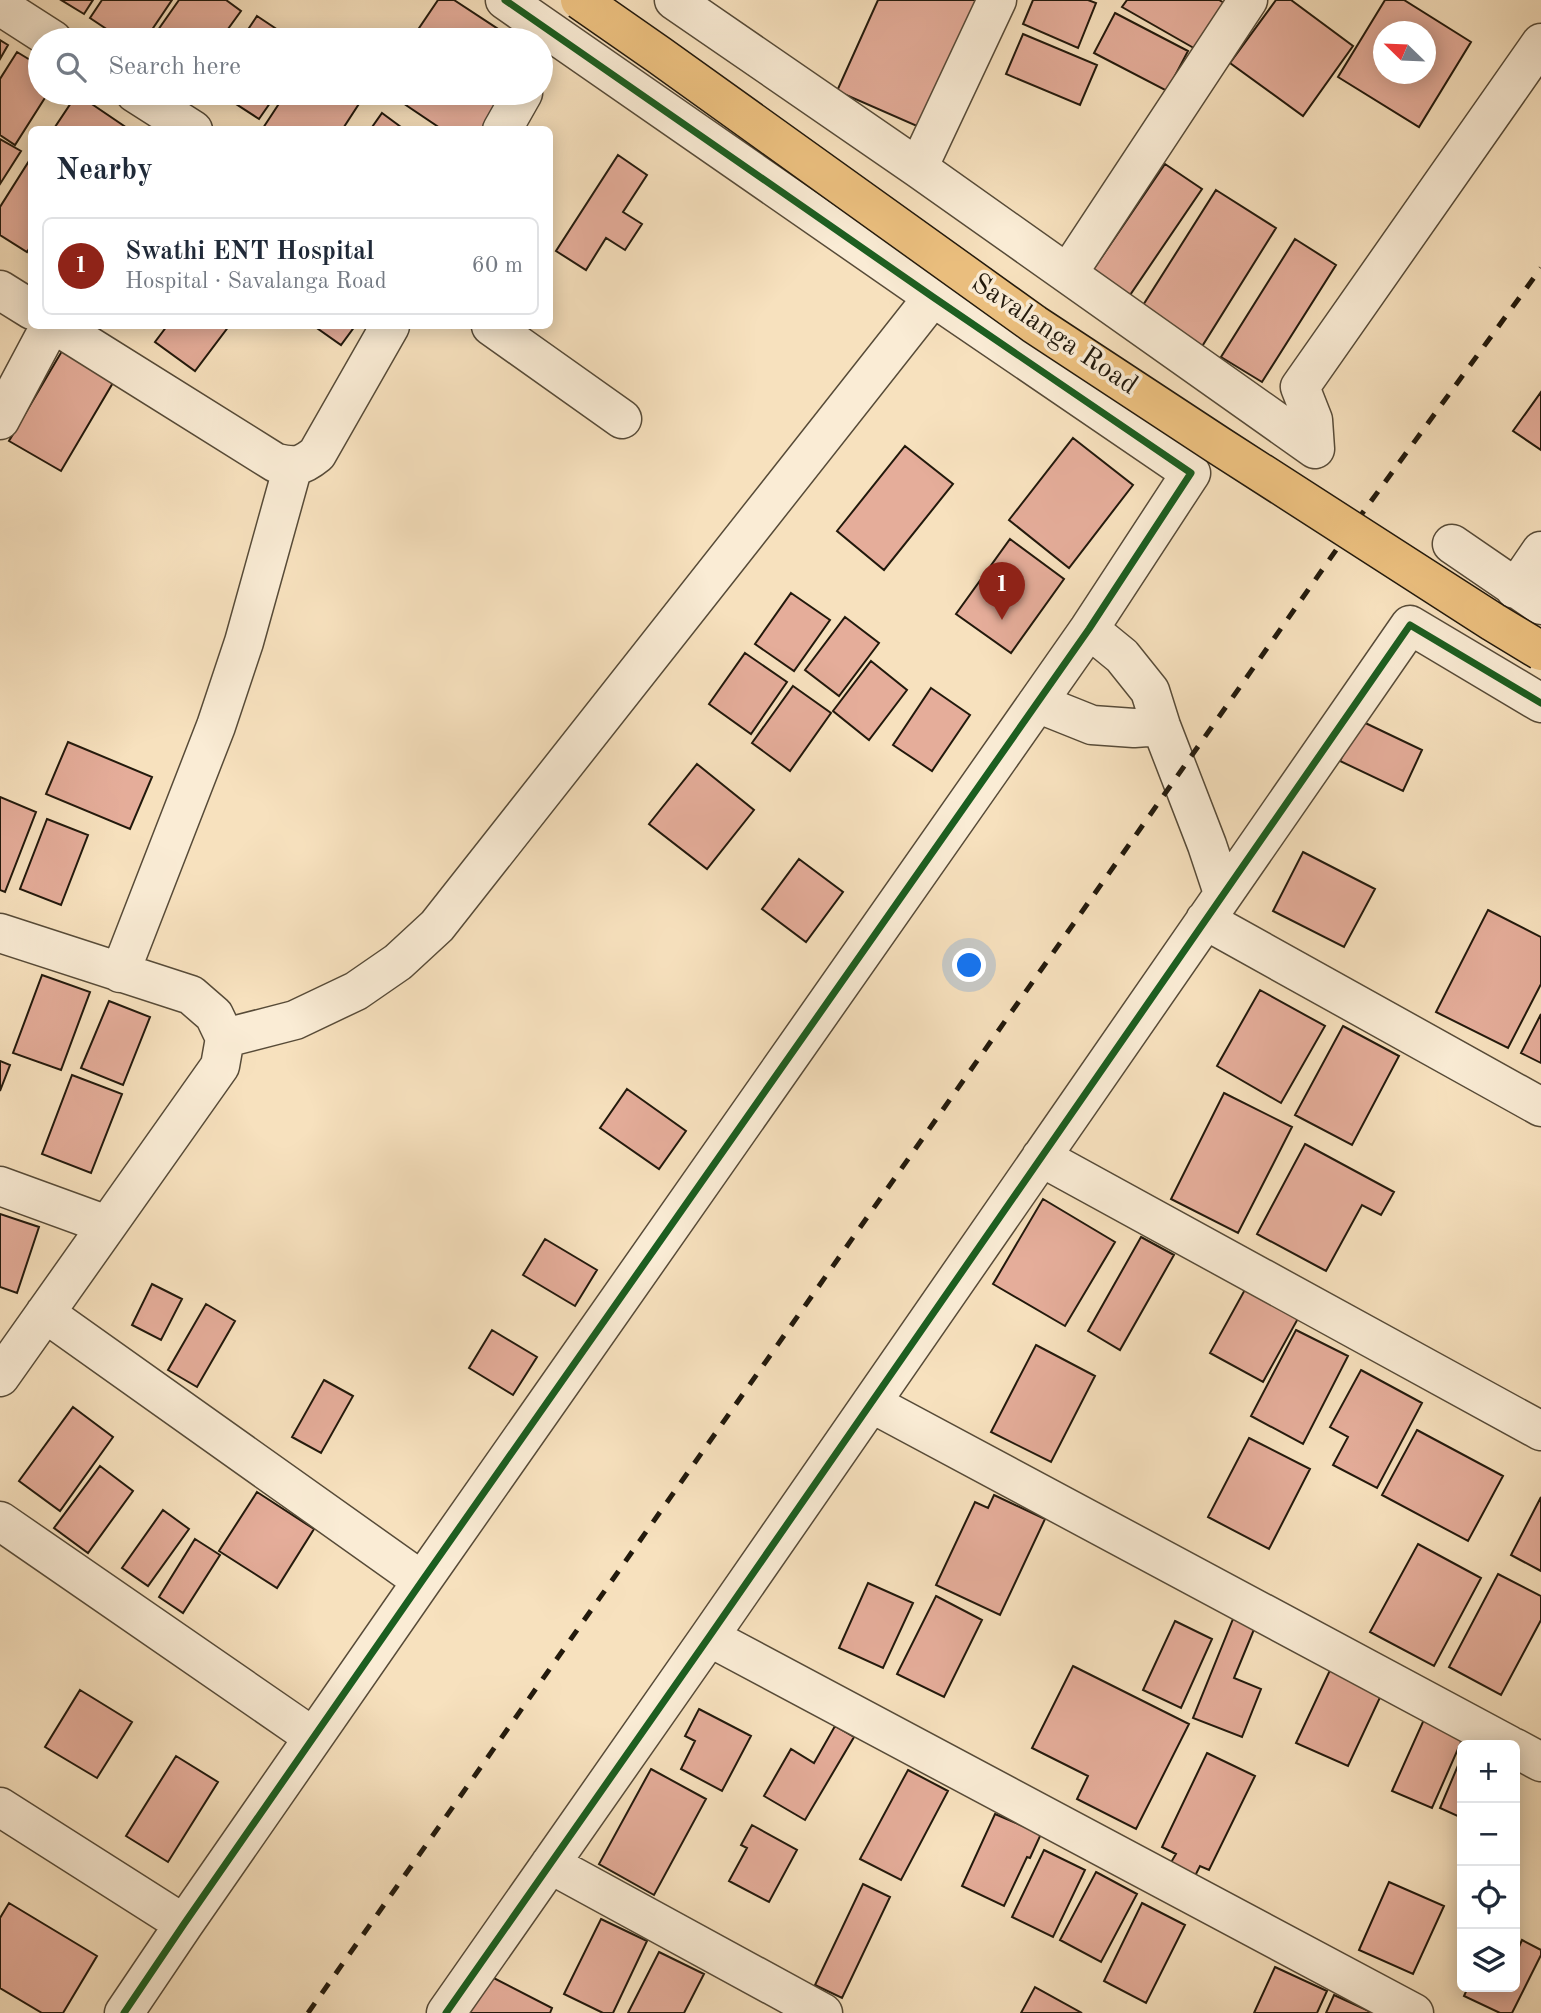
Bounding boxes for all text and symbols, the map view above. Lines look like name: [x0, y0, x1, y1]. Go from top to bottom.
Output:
north arrow: [1373, 21, 1436, 84]
search box: [28, 28, 553, 105]
icon: search: [52, 48, 90, 86]
text: Search here: [108, 54, 241, 80]
text: Nearby: [56, 156, 153, 186]
text: Swathi ENT Hospital: [125, 239, 374, 265]
text: 1: [74, 254, 88, 277]
text: 60 m: [472, 254, 523, 277]
street label: Savalanga Road: [966, 269, 1142, 401]
text: Hospital · Savalanga Road: [125, 270, 387, 293]
pin: 1: [979, 562, 1025, 620]
your location: [952, 948, 986, 982]
map controls: [1457, 1740, 1520, 1992]
button: +: [1457, 1740, 1520, 1803]
button: −: [1457, 1803, 1520, 1866]
button: locate: [1457, 1866, 1520, 1929]
button: layers: [1457, 1929, 1520, 1992]

